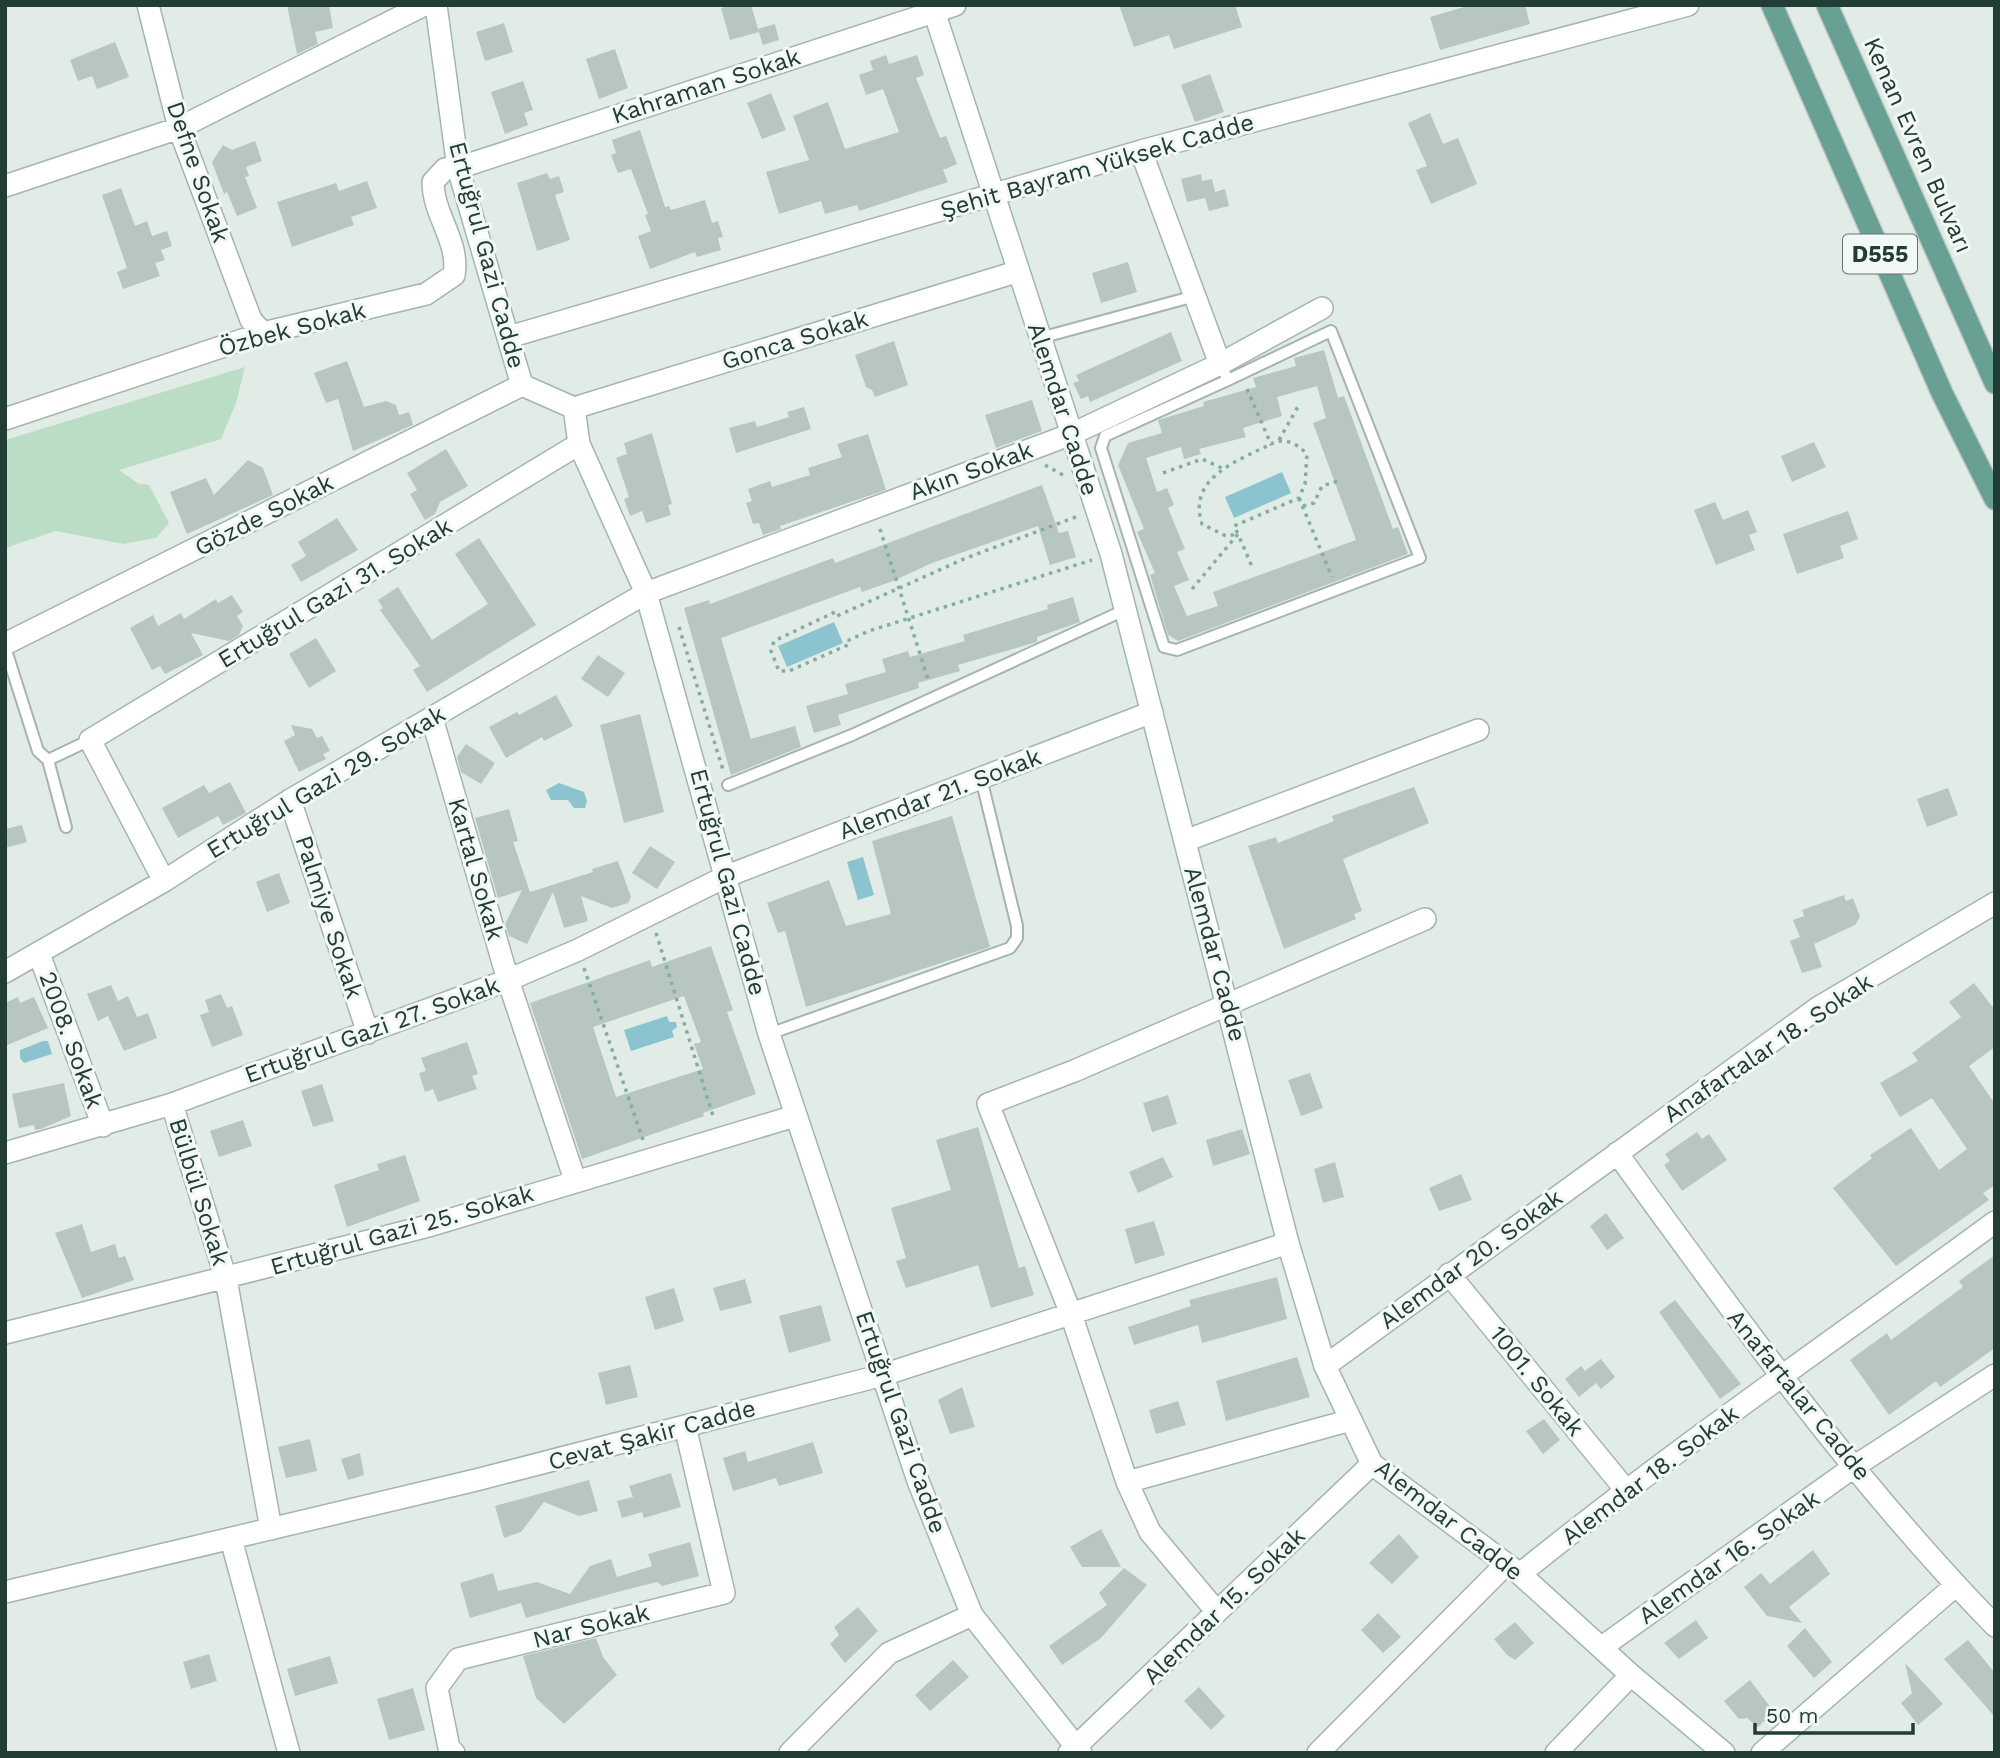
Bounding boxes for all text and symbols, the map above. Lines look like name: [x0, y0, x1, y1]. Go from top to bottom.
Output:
street label: Kenan Evren Bulvarı: [1858, 33, 1978, 257]
street label: Kahraman Sokak: [608, 42, 804, 130]
street label: Defne Sokak: [161, 98, 235, 247]
street label: Şehit Bayram Yüksek Cadde: [937, 108, 1257, 224]
street label: Ertuğrul Gazi Cadde: [443, 139, 531, 371]
road number: D555: [1843, 234, 1917, 274]
street label: Özbek Sokak: [215, 296, 369, 362]
street label: Gonca Sokak: [718, 304, 872, 376]
street label: Alemdar Cadde: [1022, 319, 1104, 499]
street label: Akın Sokak: [905, 436, 1037, 506]
street label: Gözde Sokak: [190, 468, 338, 562]
street label: Ertuğrul Gazi 31. Sokak: [213, 512, 457, 674]
street label: Ertuğrul Gazi 29. Sokak: [202, 699, 451, 864]
street label: Alemdar 21. Sokak: [835, 742, 1045, 845]
street label: Ertuğrul Gazi Cadde: [684, 766, 772, 998]
street label: Kartal Sokak: [442, 795, 510, 944]
street label: Palmiye Sokak: [289, 832, 369, 1002]
street label: Alemdar Cadde: [1178, 863, 1252, 1045]
street label: Anafartalar 18. Sokak: [1658, 967, 1878, 1128]
street label: 2008. Sokak: [33, 968, 109, 1113]
street label: Ertuğrul Gazi 27. Sokak: [241, 971, 504, 1089]
street label: Bülbül Sokak: [163, 1115, 235, 1269]
street label: Ertuğrul Gazi 25. Sokak: [267, 1179, 537, 1281]
street label: Alemdar 20. Sokak: [1374, 1183, 1568, 1335]
street label: Anafartalar Cadde: [1722, 1304, 1876, 1486]
street label: Ertuğrul Gazi Cadde: [850, 1307, 952, 1537]
street label: 1001. Sokak: [1484, 1320, 1590, 1442]
street label: Cevat Şakir Cadde: [545, 1394, 759, 1476]
street label: Alemdar 18. Sokak: [1556, 1399, 1744, 1551]
street label: Alemdar Cadde: [1369, 1454, 1529, 1586]
street label: Alemdar 16. Sokak: [1633, 1484, 1825, 1630]
street label: Alemdar 15. Sokak: [1137, 1521, 1311, 1690]
street label: Nar Sokak: [530, 1598, 652, 1654]
scale bar: [1755, 1692, 1912, 1736]
text: 50 m: [1766, 1703, 1818, 1728]

